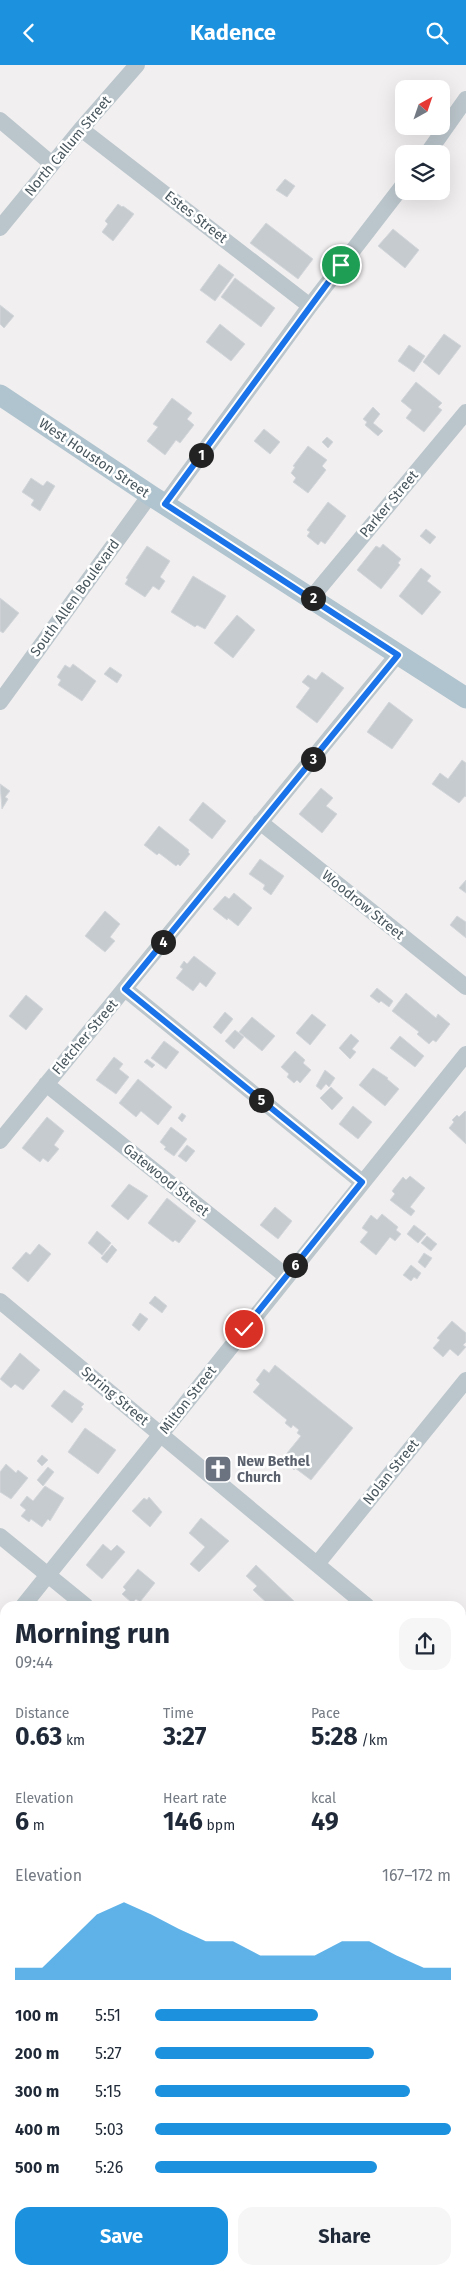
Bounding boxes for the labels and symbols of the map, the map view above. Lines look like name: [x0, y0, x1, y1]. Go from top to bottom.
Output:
north arrow: [395, 80, 450, 135]
street label: North Callum Street: [21, 92, 115, 199]
street label: Estes Street: [161, 187, 231, 247]
pin: [320, 244, 362, 286]
street label: West Houston Street: [36, 415, 153, 502]
pin: 1: [188, 443, 214, 467]
street label: Parker Street: [356, 466, 423, 541]
street label: South Allen Boulevard: [27, 536, 123, 660]
pin: 2: [300, 585, 326, 611]
pin: 3: [300, 747, 326, 771]
street label: Woodrow Street: [318, 867, 408, 944]
pin: 4: [150, 929, 176, 955]
street label: Fletcher Street: [49, 995, 122, 1078]
pin: 5: [248, 1087, 274, 1113]
street label: Gatewood Street: [120, 1140, 213, 1220]
pin: 6: [282, 1253, 308, 1277]
pin: [223, 1308, 265, 1350]
street label: Milton Street: [156, 1362, 220, 1437]
street label: Spring Street: [78, 1363, 153, 1430]
street label: Nolan Street: [359, 1435, 423, 1508]
place label: New Bethel Church: [237, 1453, 310, 1486]
church icon: New Bethel Church: [203, 1454, 233, 1484]

